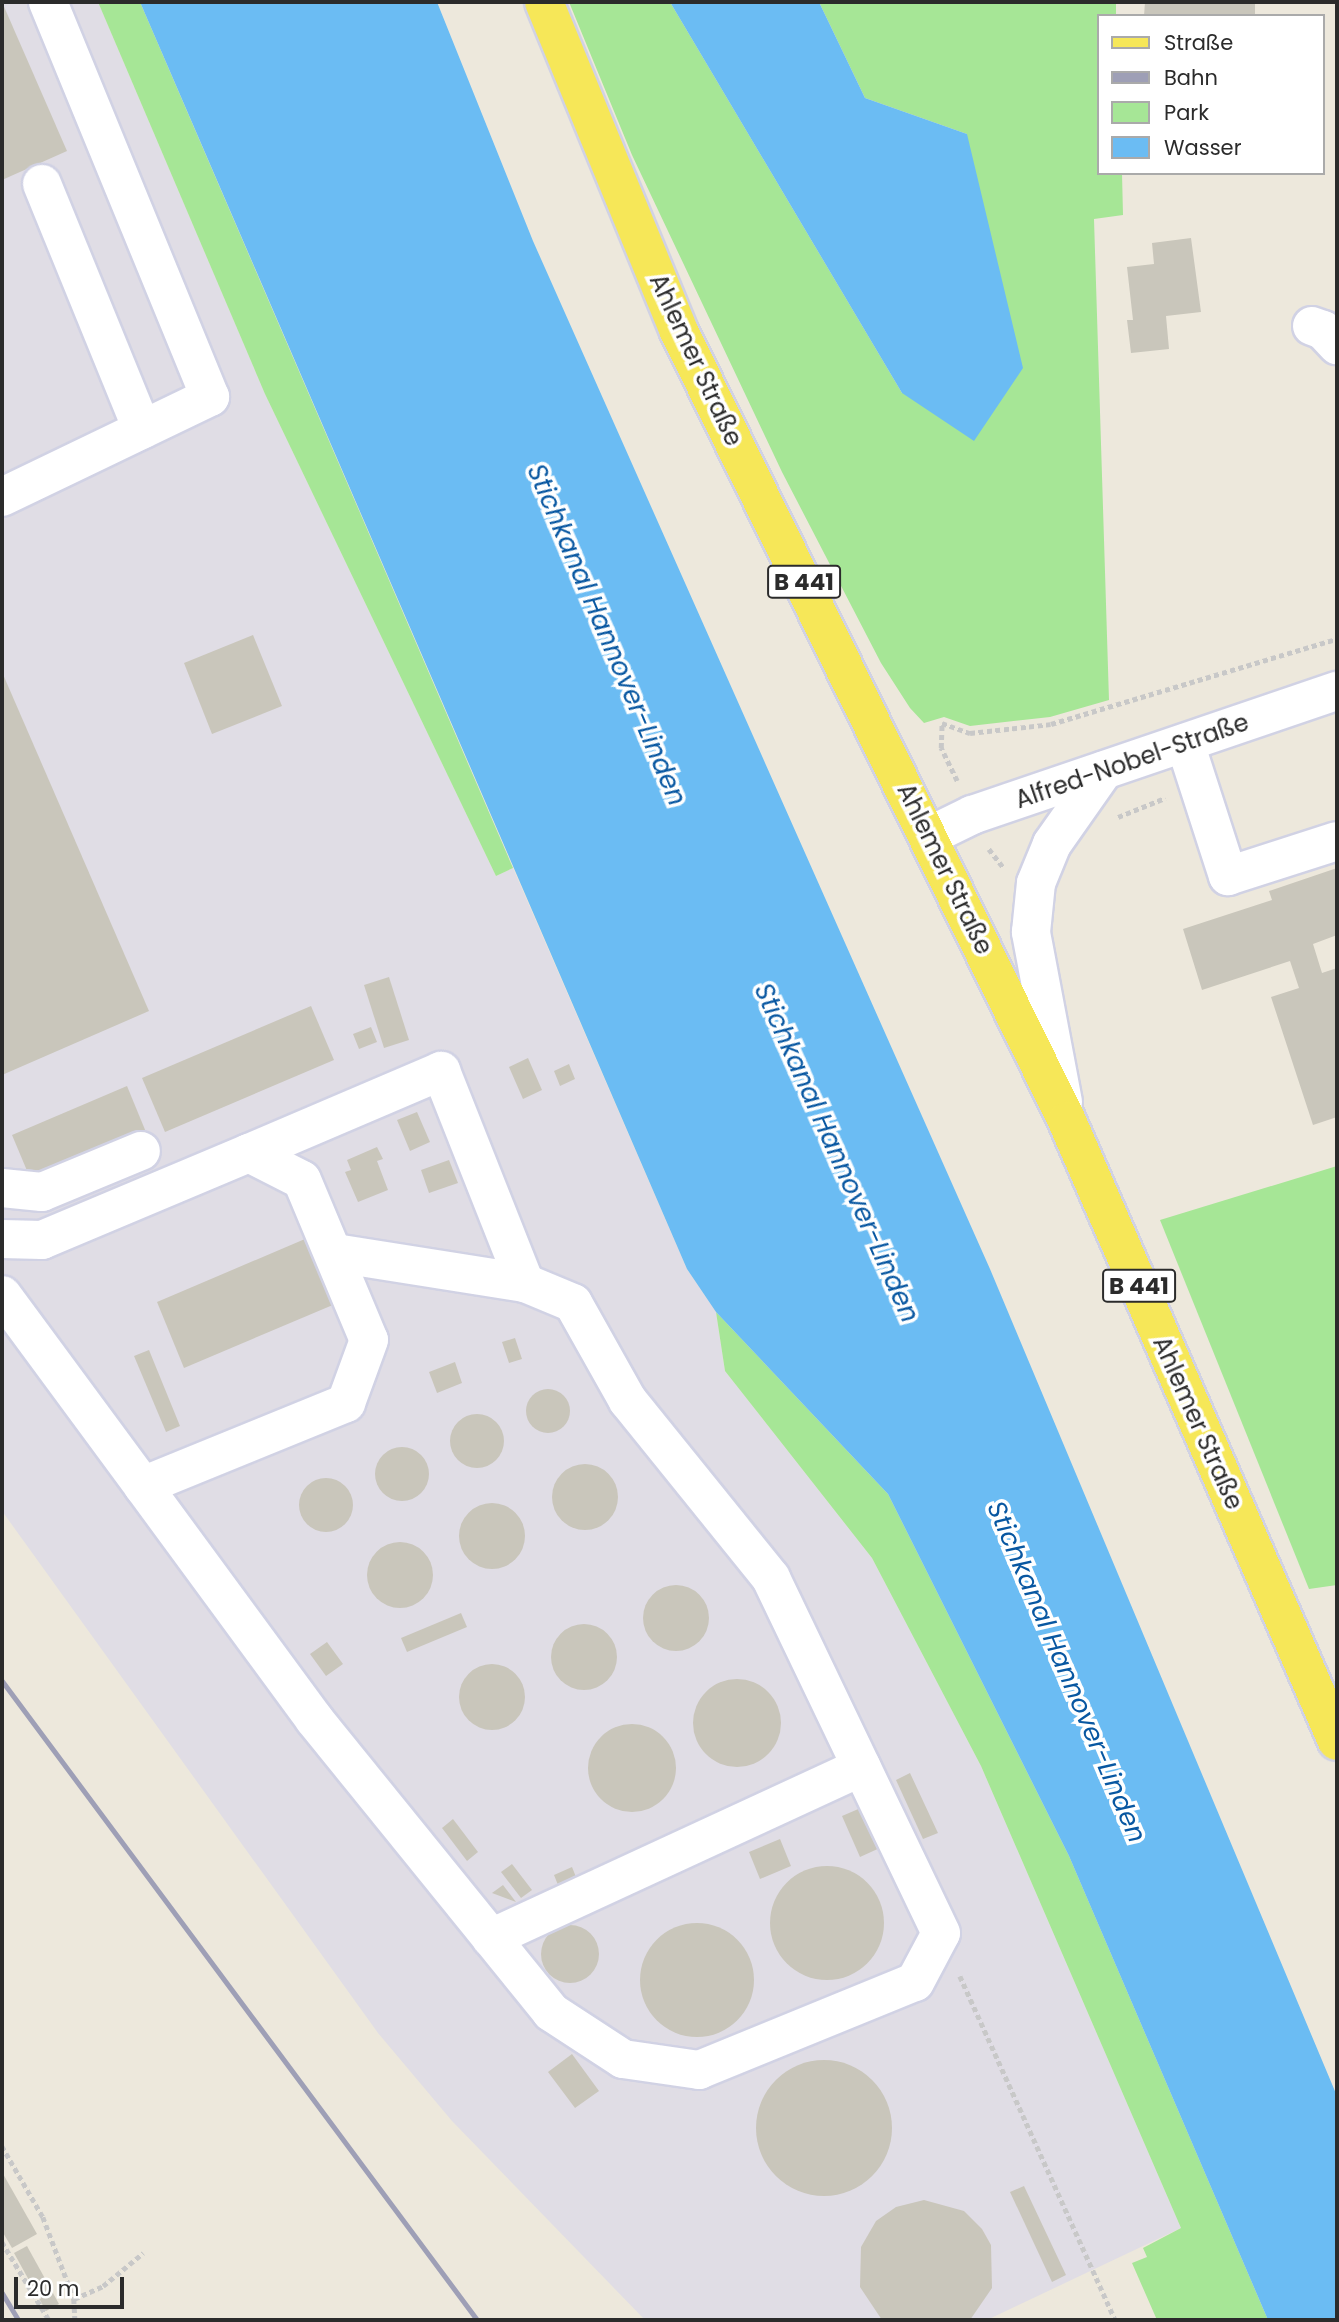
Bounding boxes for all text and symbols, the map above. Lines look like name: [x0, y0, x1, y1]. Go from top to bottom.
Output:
legend: [1098, 14, 1325, 175]
text: Straße: [1164, 28, 1233, 57]
text: Bahn: [1164, 63, 1218, 92]
text: Park: [1164, 98, 1209, 127]
text: Wasser: [1164, 133, 1241, 162]
street label: Ahlemer Straße: [644, 269, 748, 451]
water label: Stichkanal Hannover-Linden: [520, 460, 692, 810]
road number: B 441: [766, 562, 842, 602]
street label: Alfred-Nobel-Straße: [1012, 708, 1252, 814]
street label: Ahlemer Straße: [891, 779, 999, 959]
water label: Stichkanal Hannover-Linden: [747, 979, 925, 1327]
road number: B 441: [1100, 1266, 1178, 1306]
street label: Ahlemer Straße: [1147, 1332, 1249, 1514]
water label: Stichkanal Hannover-Linden: [980, 1497, 1152, 1847]
scale bar: [18, 2262, 128, 2306]
text: 20 m: [27, 2274, 80, 2303]

